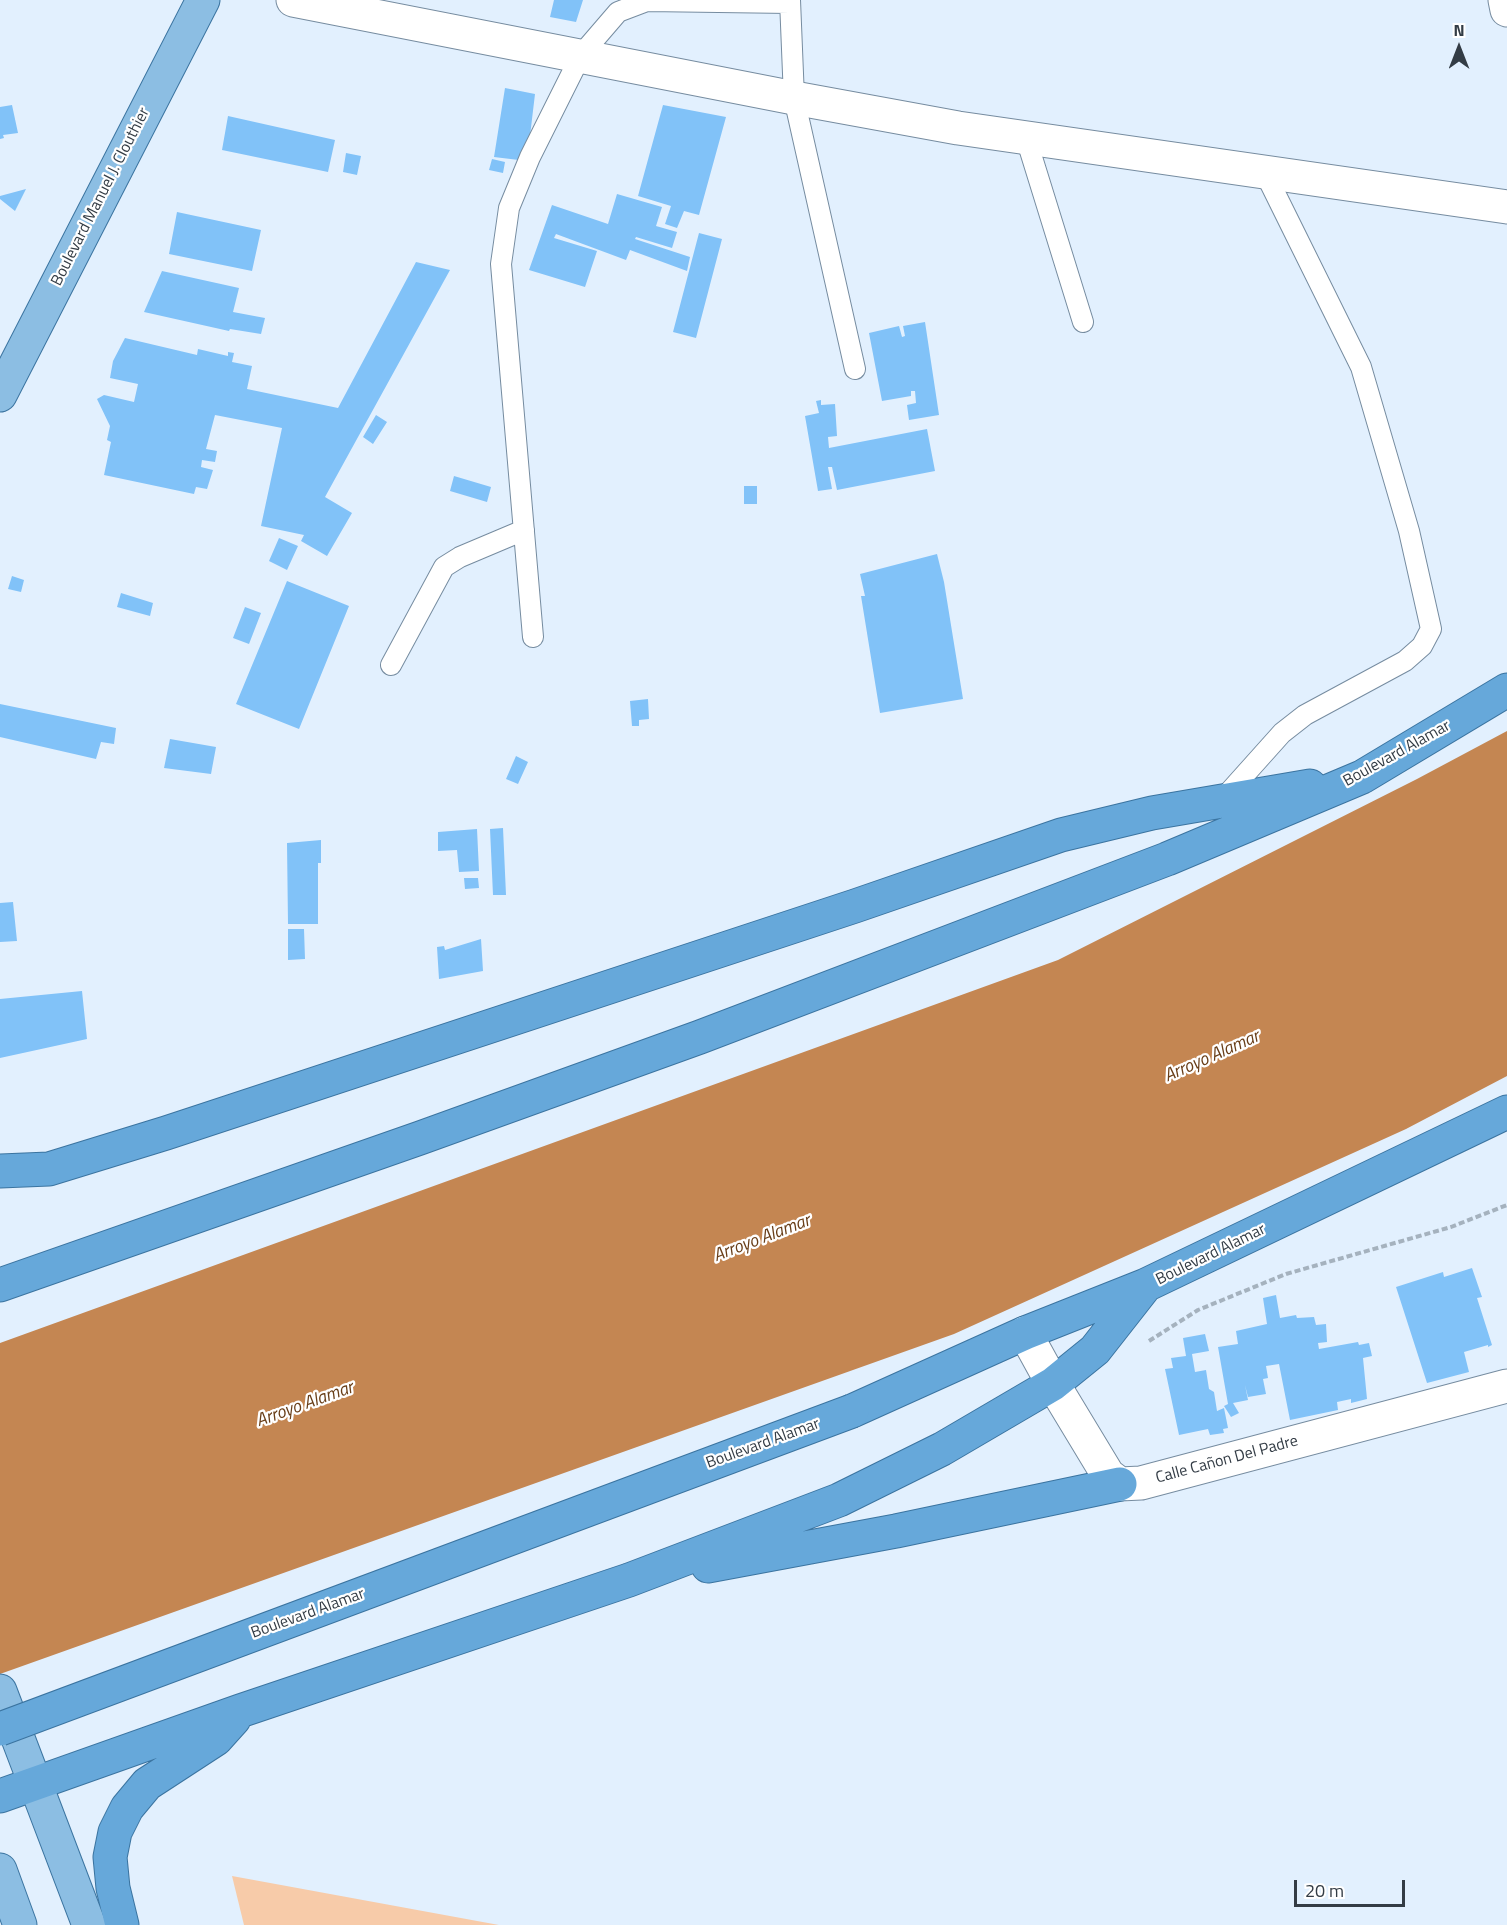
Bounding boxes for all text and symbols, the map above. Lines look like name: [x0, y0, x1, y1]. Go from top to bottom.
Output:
north arrow: [1429, 18, 1489, 78]
text: N: [1453, 18, 1465, 42]
street label: Boulevard Manuel J. Clouthier: [48, 105, 154, 289]
street label: Boulevard Alamar: [1340, 717, 1454, 791]
water label: Arroyo Alamar: [1161, 1026, 1263, 1088]
water label: Arroyo Alamar: [710, 1211, 814, 1267]
street label: Boulevard Alamar: [1153, 1220, 1269, 1290]
water label: Arroyo Alamar: [253, 1377, 357, 1433]
street label: Boulevard Alamar: [704, 1415, 822, 1473]
street label: Calle Cañon Del Padre: [1154, 1432, 1300, 1488]
street label: Boulevard Alamar: [249, 1585, 367, 1643]
scale bar: [1297, 1868, 1408, 1906]
text: 20 m: [1305, 1877, 1344, 1904]

